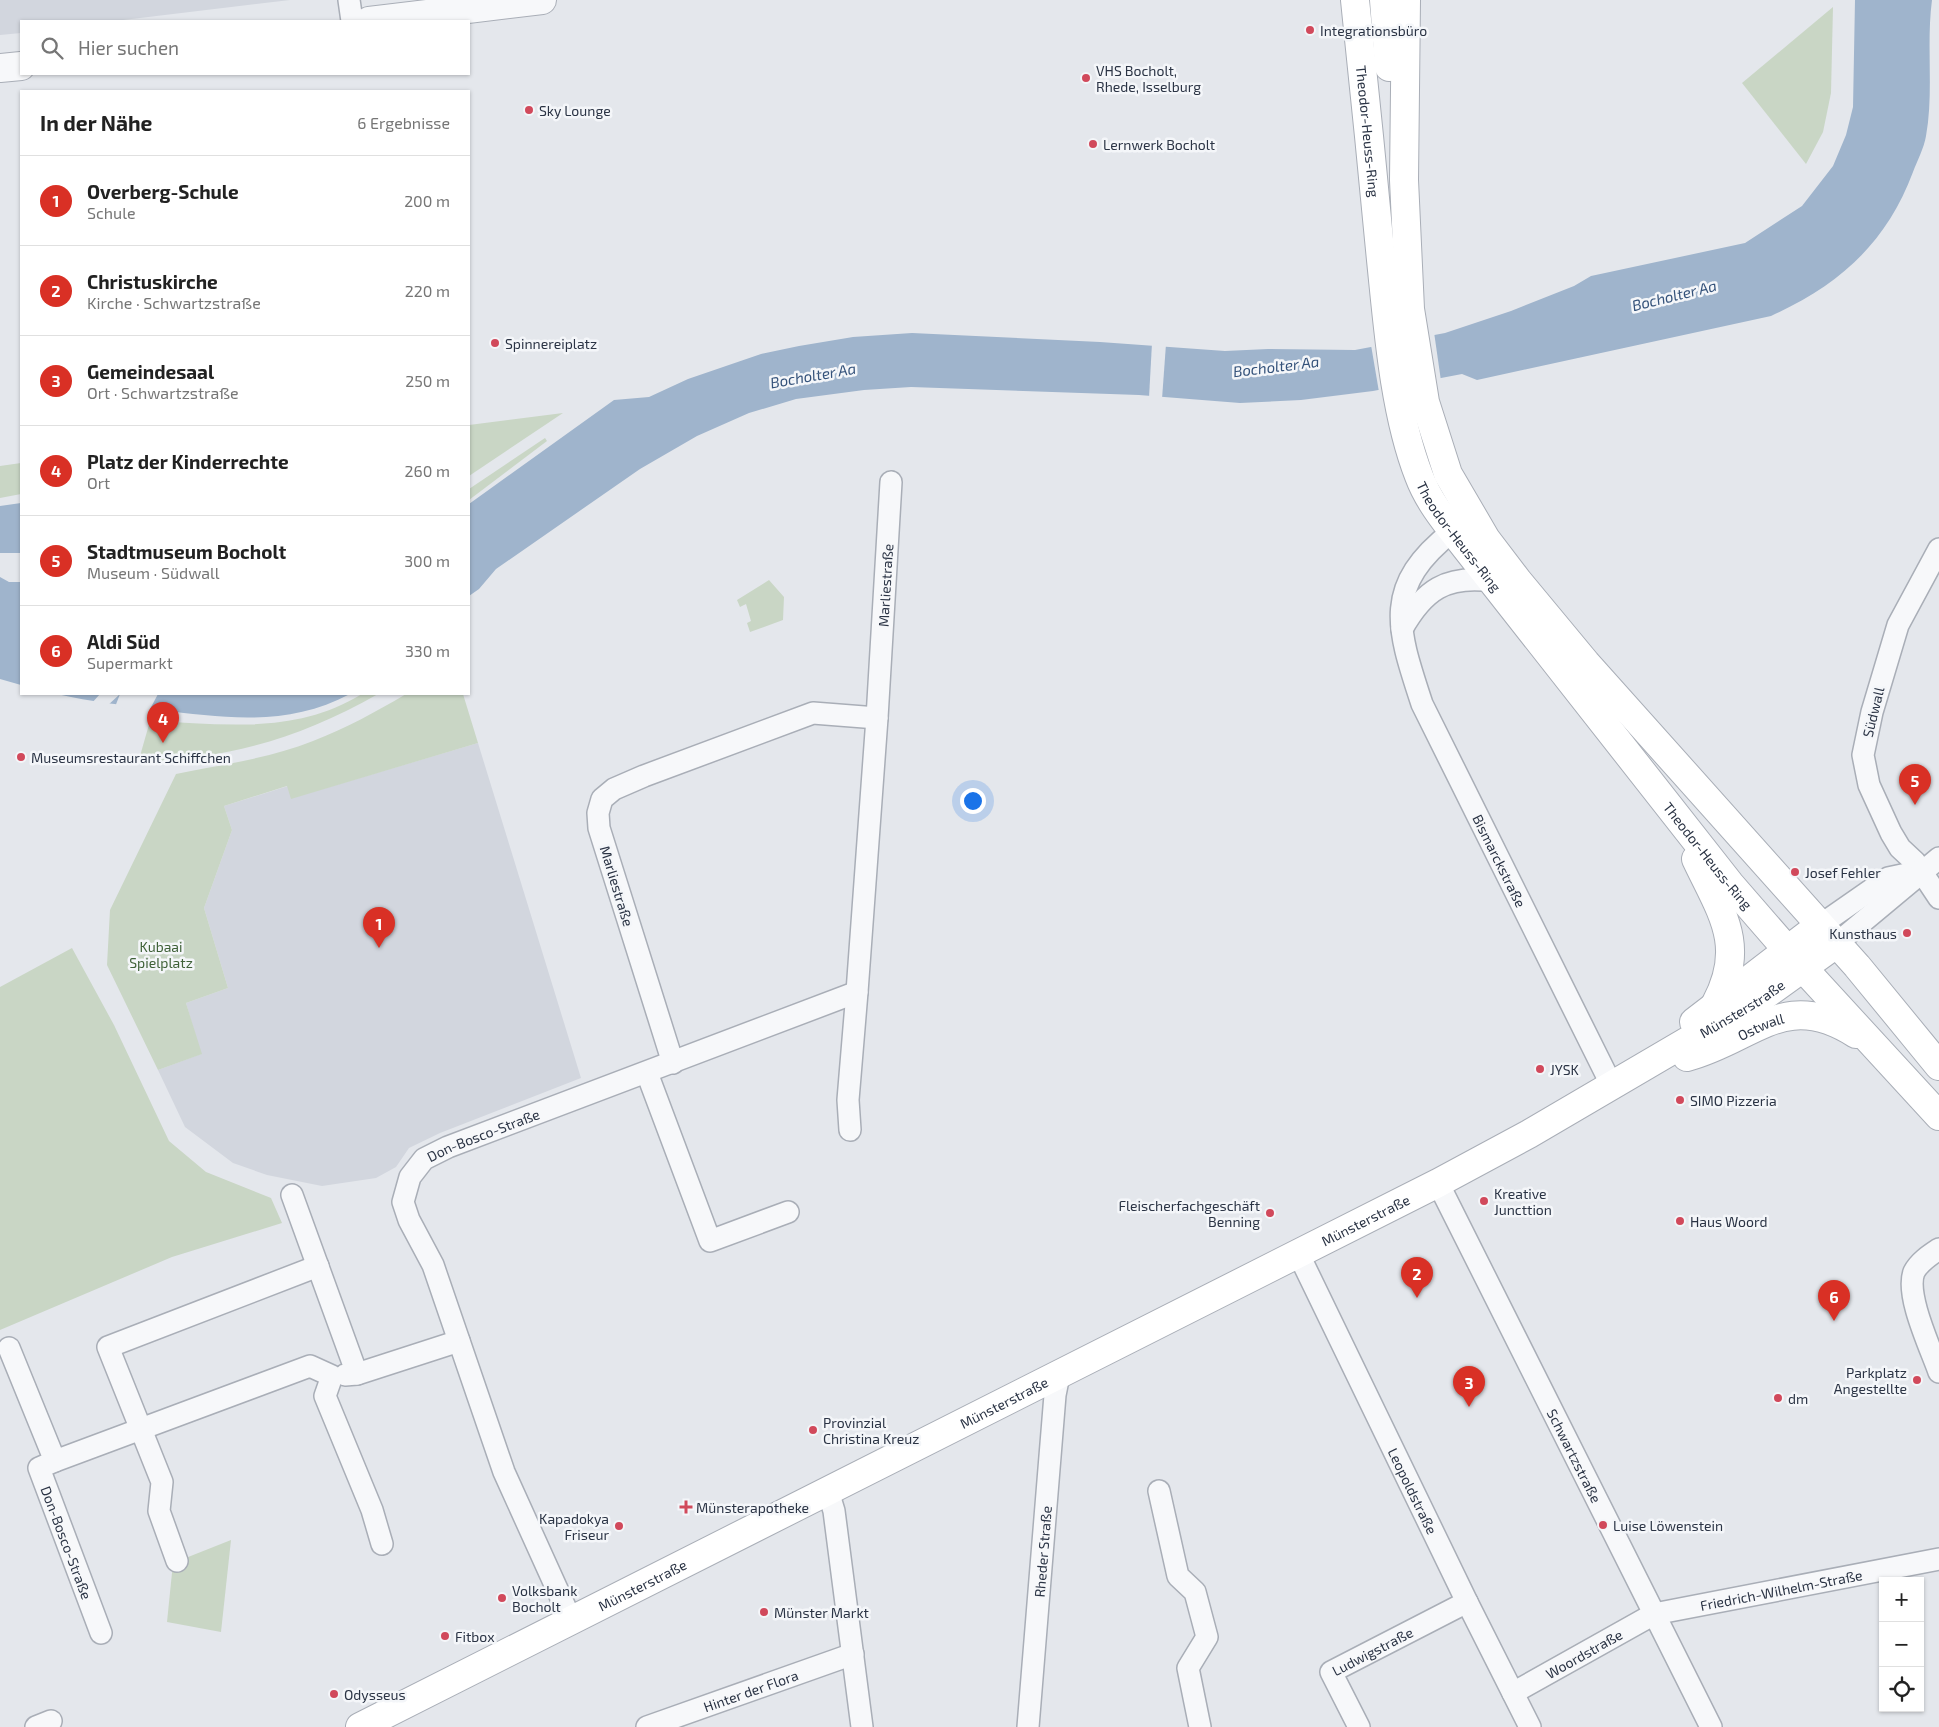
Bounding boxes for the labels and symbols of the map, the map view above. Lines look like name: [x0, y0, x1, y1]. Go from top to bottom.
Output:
place label: Integrationsbüro: [1320, 22, 1427, 39]
marker: Integrationsbüro: [1304, 24, 1316, 36]
place label: VHS Bocholt, Rhede, Isselburg: [1096, 62, 1201, 95]
street label: Theodor-Heuss-Ring: [1353, 65, 1384, 198]
marker: VHS Bocholt, Rhede, Isselburg: [1080, 72, 1092, 84]
place label: Sky Lounge: [539, 102, 611, 119]
marker: Sky Lounge: [523, 104, 535, 116]
place label: Lernwerk Bocholt: [1103, 136, 1215, 153]
marker: Lernwerk Bocholt: [1087, 138, 1099, 150]
water label: Bocholter Aa: [1630, 276, 1718, 314]
place label: Spinnereiplatz: [505, 335, 597, 352]
marker: Spinnereiplatz: [489, 337, 501, 349]
water label: Bocholter Aa: [1232, 352, 1320, 380]
water label: Bocholter Aa: [769, 359, 857, 391]
street label: Theodor-Heuss-Ring: [1414, 478, 1505, 595]
street label: Marliestraße: [874, 543, 896, 627]
street label: Südwall: [1859, 684, 1888, 739]
pin: 4: [147, 702, 179, 743]
place label: Museumsrestaurant Schiffchen: [31, 749, 231, 766]
marker: Museumsrestaurant Schiffchen: [15, 751, 27, 763]
pin: 5: [1899, 764, 1931, 805]
your location: [960, 788, 986, 814]
street label: Theodor-Heuss-Ring: [1660, 798, 1756, 913]
street label: Bismarckstraße: [1470, 811, 1530, 910]
street label: Marliestraße: [597, 844, 637, 928]
place label: Josef Fehler: [1805, 864, 1881, 881]
marker: Josef Fehler: [1789, 866, 1801, 878]
pin: 1: [363, 907, 395, 948]
place label: Kunsthaus: [1829, 925, 1897, 942]
marker: Kunsthaus: [1901, 927, 1913, 939]
park label: Kubaai Spielplatz: [129, 938, 193, 971]
street label: Münsterstraße: [1696, 976, 1788, 1041]
street label: Ostwall: [1734, 1009, 1786, 1044]
place label: JYSK: [1550, 1061, 1580, 1078]
marker: JYSK: [1534, 1063, 1546, 1075]
place label: SIMO Pizzeria: [1690, 1092, 1777, 1109]
marker: SIMO Pizzeria: [1674, 1094, 1686, 1106]
street label: Don-Bosco-Straße: [424, 1105, 542, 1165]
place label: Kreative Juncttion: [1494, 1185, 1552, 1218]
street label: Münsterstraße: [1318, 1190, 1412, 1249]
marker: Kreative Juncttion: [1478, 1195, 1490, 1207]
place label: Fleischerfachgeschäft Benning: [1118, 1197, 1260, 1230]
marker: Fleischerfachgeschäft Benning: [1264, 1207, 1276, 1219]
place label: Haus Woord: [1690, 1213, 1768, 1230]
marker: Haus Woord: [1674, 1215, 1686, 1227]
pin: 2: [1401, 1257, 1433, 1298]
pin: 6: [1818, 1280, 1850, 1321]
place label: Parkplatz Angestellte: [1834, 1364, 1907, 1397]
pin: 3: [1453, 1366, 1485, 1407]
street label: Münsterstraße: [957, 1373, 1051, 1432]
marker: Parkplatz Angestellte: [1911, 1374, 1923, 1386]
place label: dm: [1788, 1390, 1808, 1407]
marker: dm: [1772, 1392, 1784, 1404]
street label: Schwartzstraße: [1544, 1406, 1605, 1505]
place label: Provinzial Christina Kreuz: [823, 1414, 919, 1447]
marker: Provinzial Christina Kreuz: [807, 1424, 819, 1436]
street label: Leopoldstraße: [1385, 1445, 1441, 1537]
street label: Don-Bosco-Straße: [38, 1483, 96, 1601]
place label: Münsterapotheke: [696, 1499, 809, 1516]
marker: Münsterapotheke: [680, 1501, 692, 1513]
street label: Rheder Straße: [1030, 1505, 1054, 1598]
place label: Kapadokya Friseur: [539, 1510, 609, 1543]
place label: Luise Löwenstein: [1613, 1517, 1723, 1534]
marker: Luise Löwenstein: [1597, 1519, 1609, 1531]
marker: Kapadokya Friseur: [613, 1520, 625, 1532]
street label: Münsterstraße: [595, 1555, 689, 1614]
street label: Friedrich-Wilhelm-Straße: [1698, 1566, 1864, 1613]
place label: Volksbank Bocholt: [512, 1582, 577, 1615]
marker: Volksbank Bocholt: [496, 1592, 508, 1604]
place label: Münster Markt: [774, 1604, 869, 1621]
marker: Münster Markt: [758, 1606, 770, 1618]
street label: Ludwigstraße: [1329, 1623, 1416, 1679]
street label: Woordstraße: [1542, 1625, 1625, 1682]
place label: Fitbox: [455, 1628, 495, 1645]
marker: Fitbox: [439, 1630, 451, 1642]
street label: Hinter der Flora: [701, 1666, 800, 1715]
place label: Odysseus: [344, 1686, 406, 1703]
marker: Odysseus: [328, 1688, 340, 1700]

